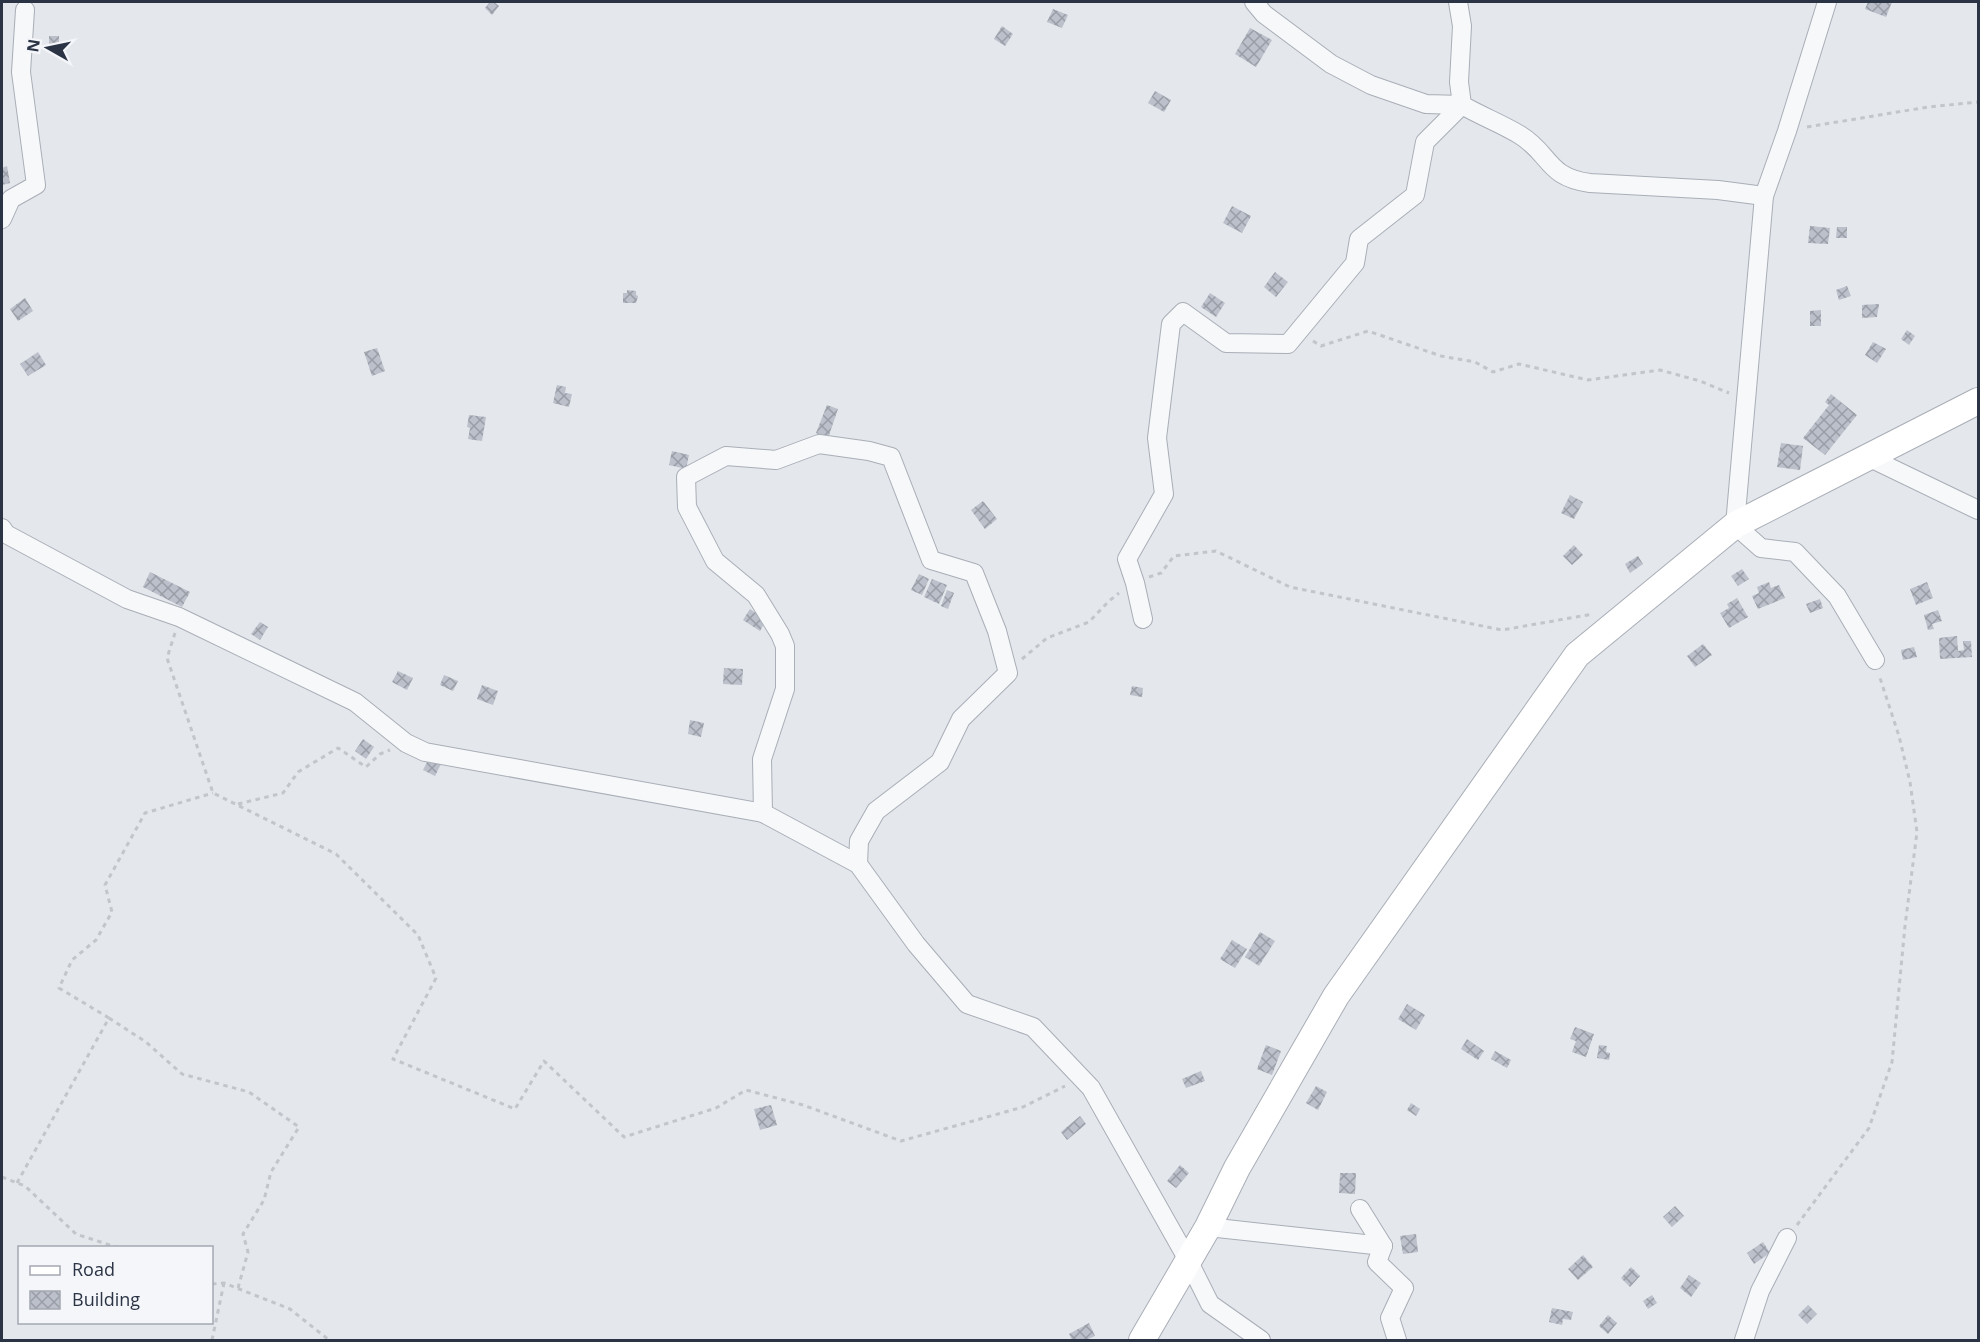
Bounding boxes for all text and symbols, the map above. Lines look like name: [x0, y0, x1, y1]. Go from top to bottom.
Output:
north arrow: [18, 18, 78, 78]
text: N: [21, 38, 45, 54]
legend: [18, 1246, 213, 1324]
text: Road: [72, 1257, 115, 1281]
text: Building: [72, 1287, 140, 1311]

